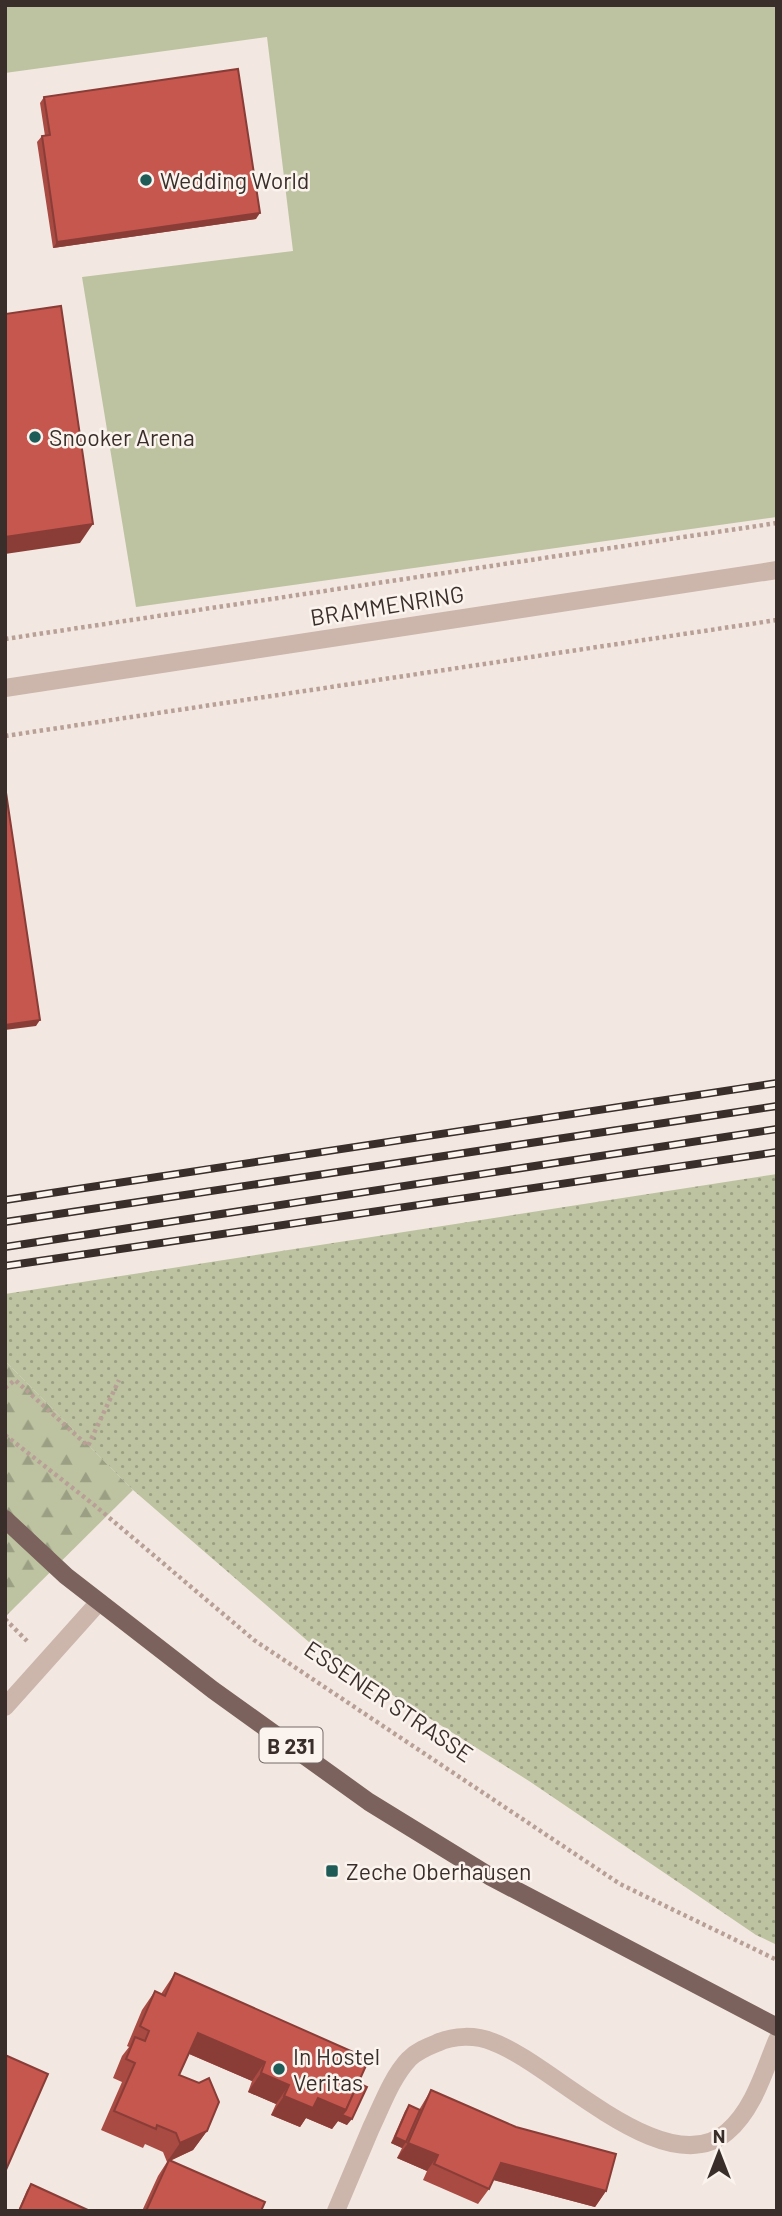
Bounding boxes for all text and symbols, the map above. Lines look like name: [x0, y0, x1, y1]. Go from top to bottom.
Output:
place label: Wedding World: [160, 166, 309, 194]
marker: Wedding World: [138, 172, 154, 188]
place label: Snooker Arena: [49, 423, 195, 451]
marker: Snooker Arena: [27, 429, 43, 445]
street label: BRAMMENRING: [308, 579, 466, 631]
street label: ESSENER STRASSE: [299, 1634, 479, 1768]
road number: B 231: [260, 1728, 322, 1762]
place label: Zeche Oberhausen: [346, 1857, 531, 1885]
marker: Zeche Oberhausen: [324, 1863, 340, 1879]
place label: In Hostel Veritas: [293, 2042, 380, 2096]
marker: In Hostel Veritas: [271, 2061, 287, 2077]
north arrow: [684, 2118, 754, 2188]
text: N: [713, 2124, 725, 2147]

